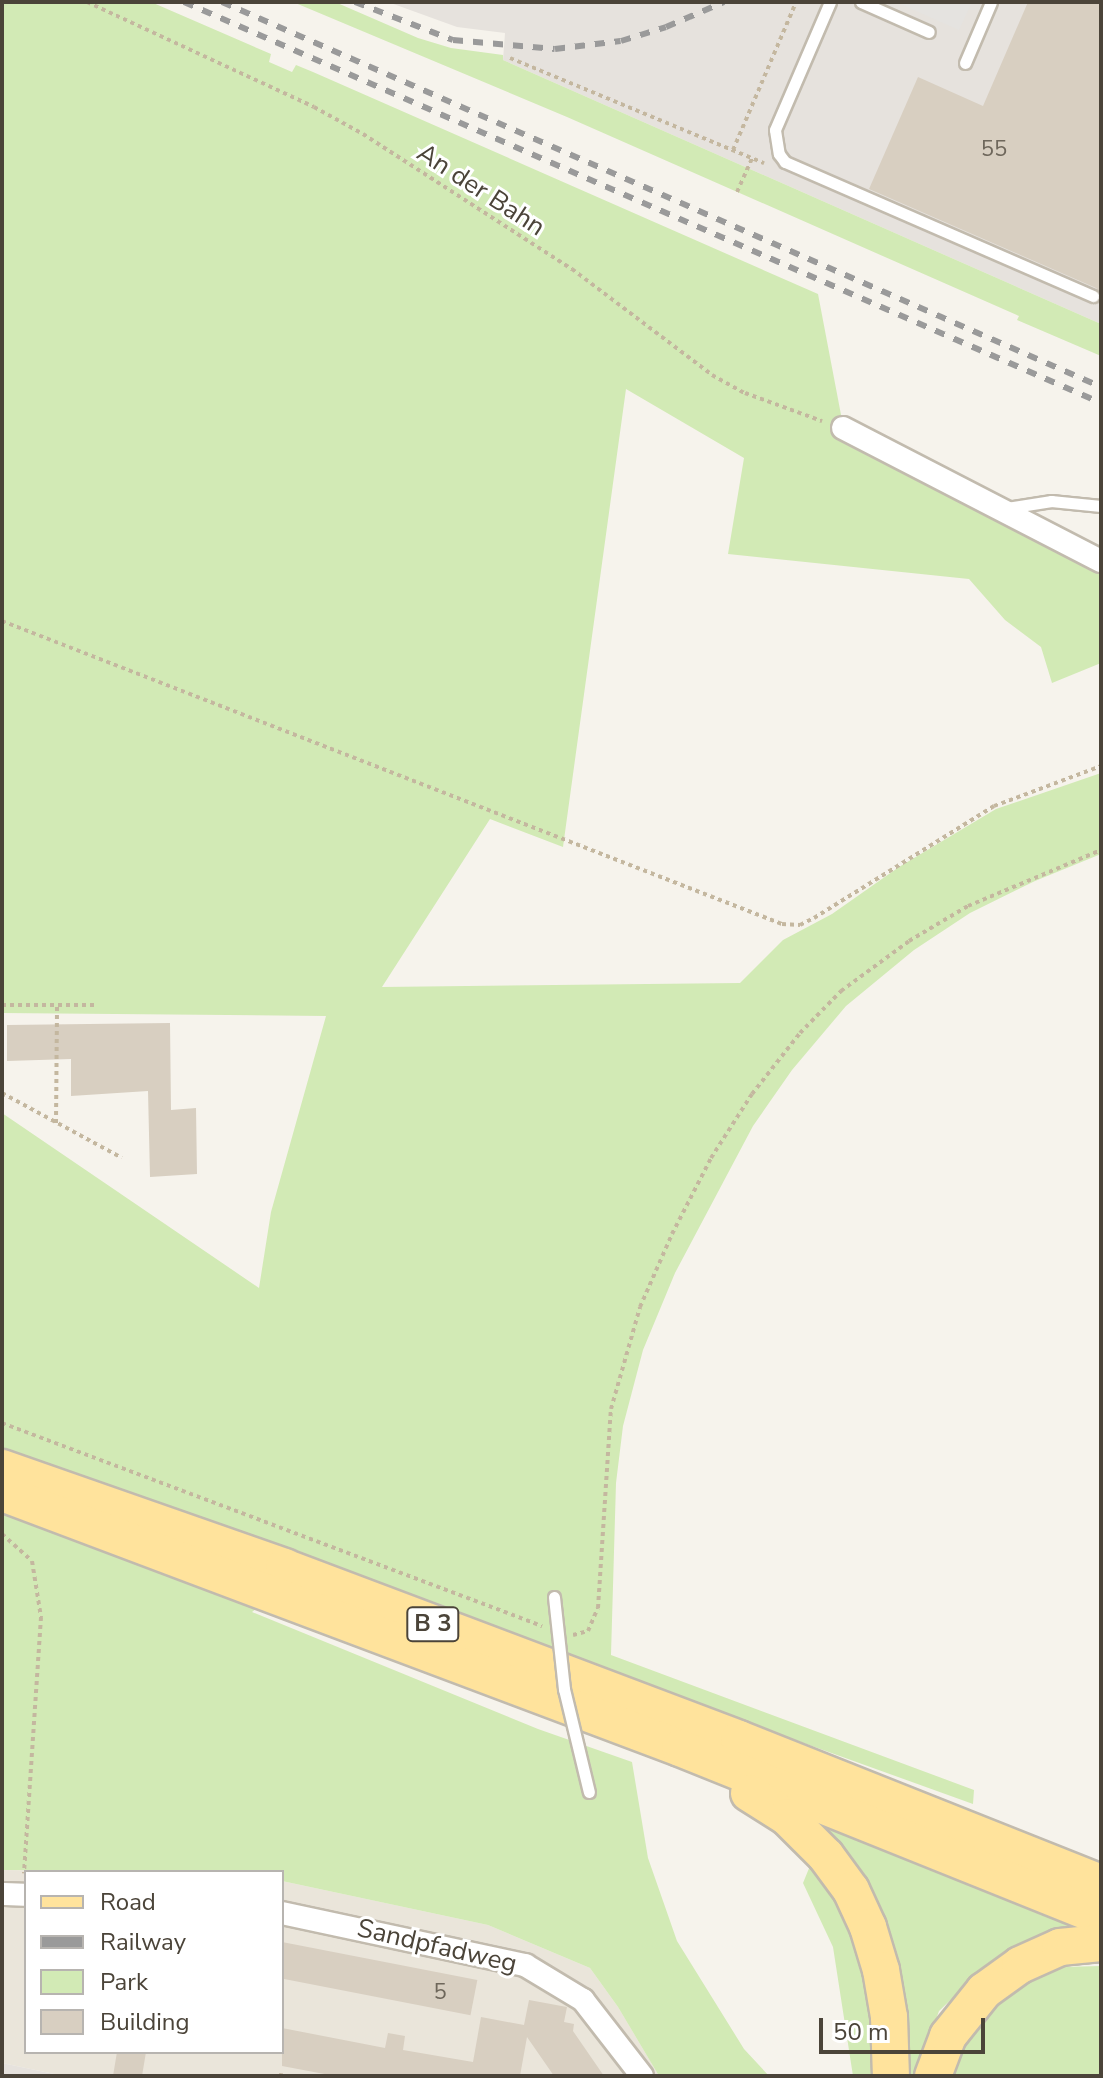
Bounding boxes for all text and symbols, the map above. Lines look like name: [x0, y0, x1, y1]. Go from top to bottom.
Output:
street label: An der Bahn: [411, 137, 551, 243]
house number: 55: [981, 137, 1007, 163]
road number: B 3: [405, 1604, 461, 1644]
legend: [24, 1870, 284, 2054]
text: Road: [100, 1886, 156, 1918]
street label: Sandpfadweg: [354, 1912, 520, 1980]
text: Railway: [100, 1926, 186, 1958]
text: Park: [100, 1966, 148, 1998]
house number: 5: [433, 1980, 447, 2006]
scale bar: [823, 2002, 989, 2052]
text: Building: [100, 2006, 190, 2038]
text: 50 m: [833, 2016, 889, 2048]

